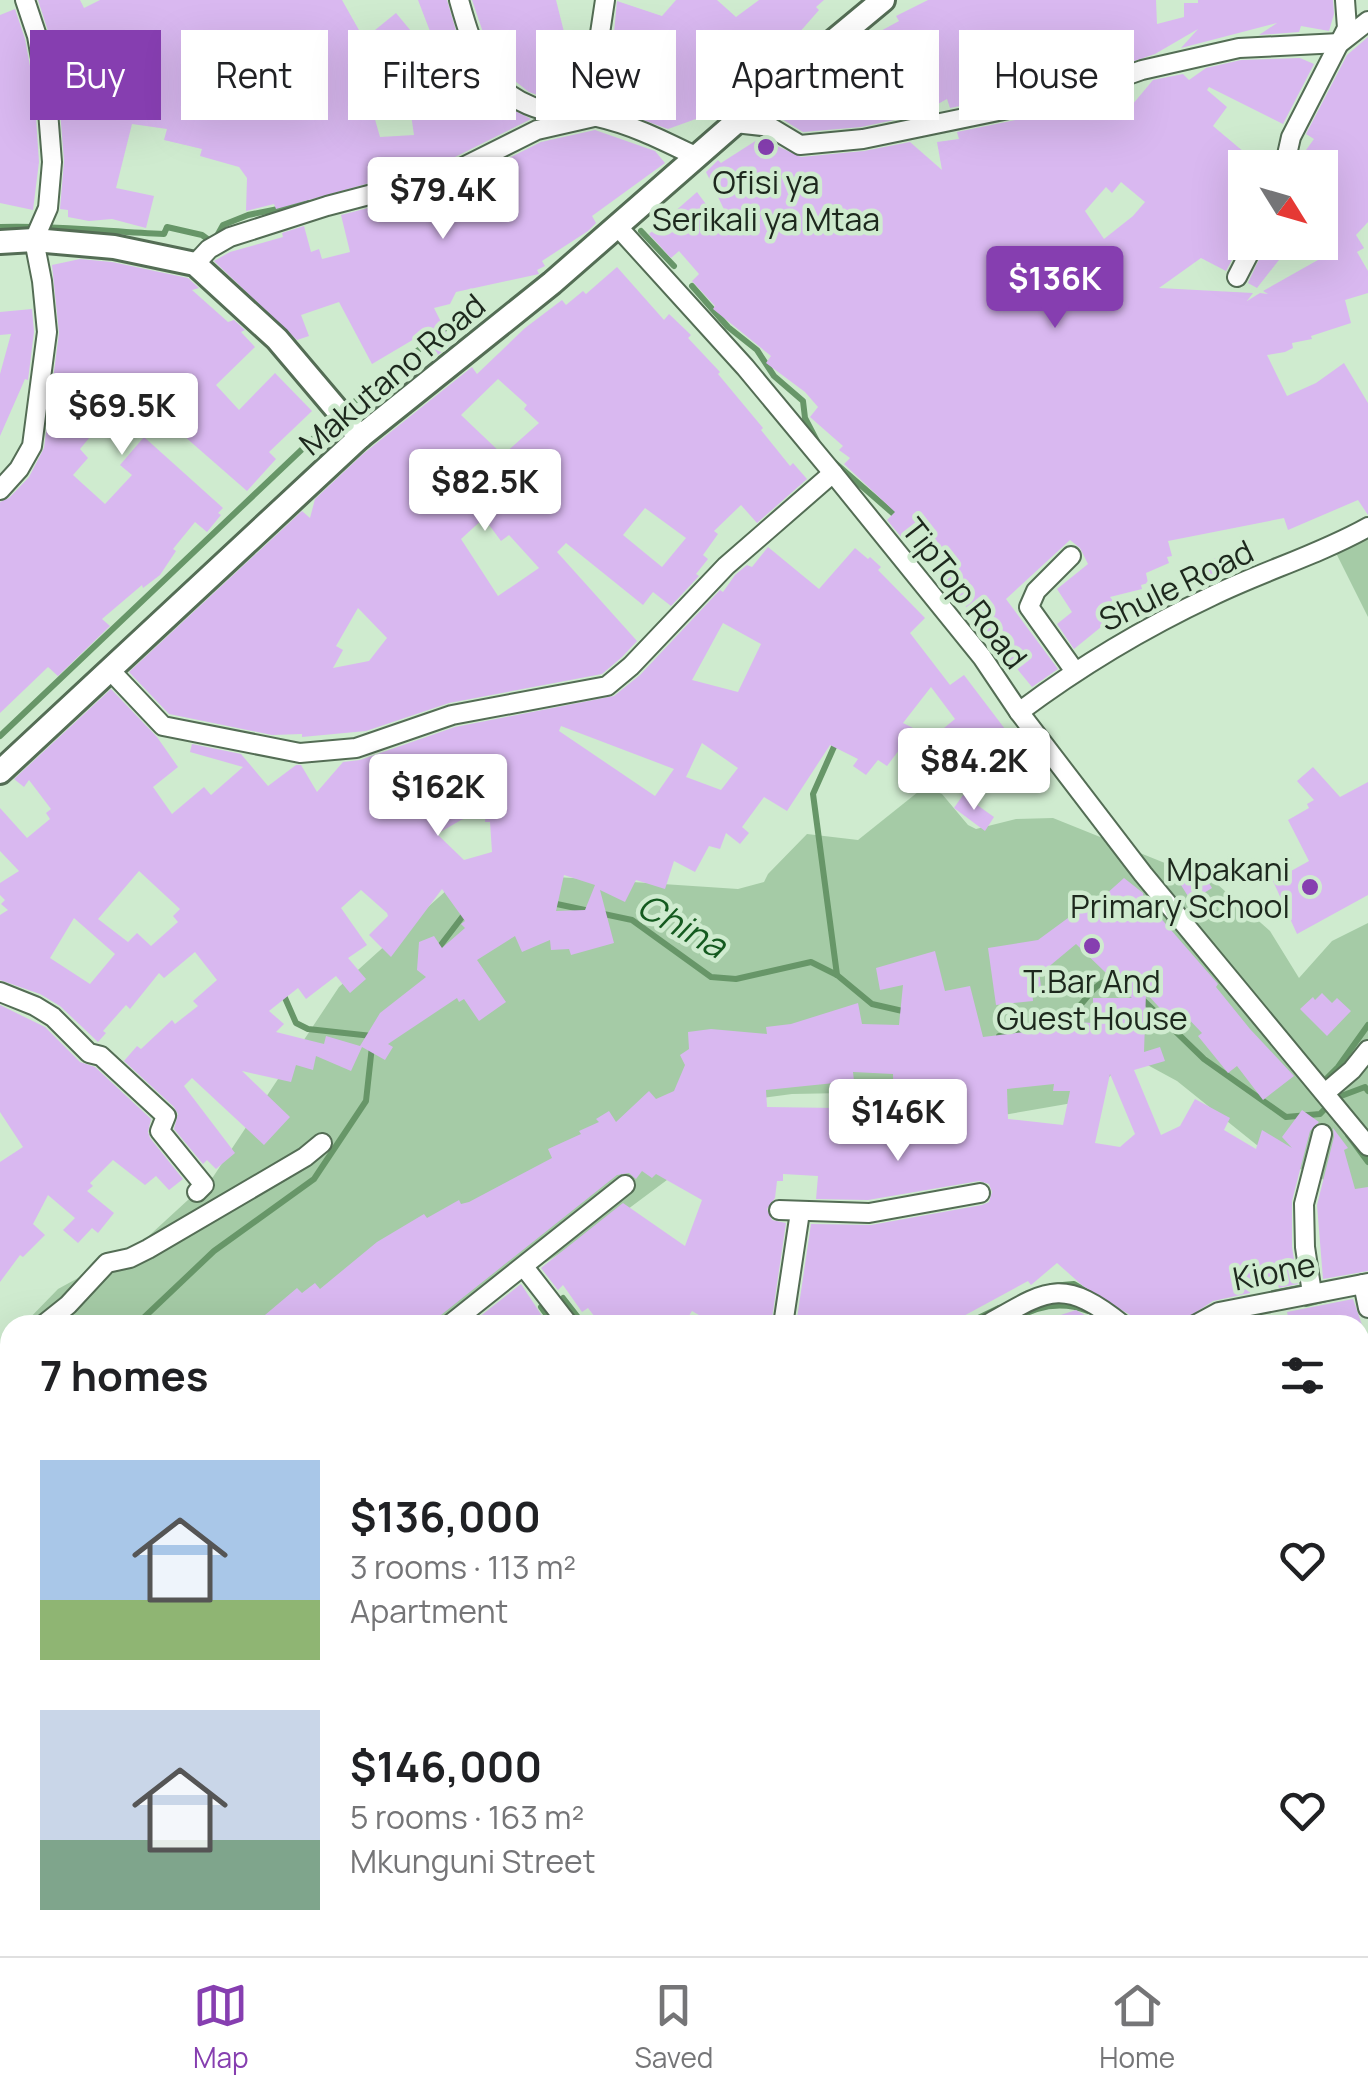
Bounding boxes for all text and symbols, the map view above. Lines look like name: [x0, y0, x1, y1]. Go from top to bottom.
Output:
chip: Buy: [30, 30, 161, 120]
chip: Rent: [181, 30, 328, 120]
chip: Filters: [348, 30, 516, 120]
chip: New: [536, 30, 676, 120]
chip: Apartment: [696, 30, 939, 120]
chip: House: [959, 30, 1134, 120]
marker: Ofisi ya Serikali ya Mtaa: [755, 136, 777, 158]
north arrow: [1228, 150, 1338, 260]
map controls: [1228, 150, 1338, 260]
pin: $79.4K: [362, 157, 524, 242]
place label: Ofisi ya Serikali ya Mtaa: [652, 160, 880, 241]
text: $79.4K: [390, 167, 496, 211]
pin: $136K: [985, 246, 1125, 331]
text: $136K: [1008, 256, 1102, 300]
street label: Makutano Road: [290, 283, 494, 465]
pin: $69.5K: [41, 373, 203, 458]
text: $69.5K: [68, 383, 176, 427]
pin: $82.5K: [404, 449, 566, 534]
text: $82.5K: [431, 459, 539, 503]
street label: TipTop Road: [892, 508, 1038, 678]
street label: Shule Road: [1092, 529, 1260, 641]
pin: $84.2K: [893, 728, 1055, 813]
text: $84.2K: [920, 738, 1028, 782]
pin: $162K: [368, 754, 508, 839]
text: $162K: [391, 764, 485, 808]
place label: Mpakani Primary School: [1070, 847, 1290, 928]
marker: Mpakani Primary School: [1299, 876, 1321, 898]
water label: China: [629, 881, 736, 970]
marker: T.Bar And Guest House: [1081, 935, 1103, 957]
place label: T.Bar And Guest House: [996, 959, 1188, 1040]
pin: $146K: [828, 1079, 968, 1164]
text: $146K: [851, 1089, 945, 1133]
street label: Kione: [1229, 1241, 1319, 1301]
text: 7 homes: [40, 1346, 208, 1404]
icon: filters: [1275, 1348, 1330, 1403]
text: $136,000: [350, 1487, 541, 1545]
icon: home: [120, 1500, 240, 1620]
icon: heart: [1275, 1533, 1330, 1588]
text: 3 rooms · 113 m²: [350, 1545, 576, 1589]
text: Apartment: [350, 1589, 508, 1633]
text: $146,000: [350, 1737, 542, 1795]
icon: home: [120, 1750, 240, 1870]
icon: heart: [1275, 1783, 1330, 1838]
text: 5 rooms · 163 m²: [350, 1795, 584, 1839]
text: Mkunguni Street: [350, 1839, 596, 1883]
tab: Map: [193, 1978, 249, 2076]
tab: Saved: [635, 1978, 713, 2076]
tab: Home: [1099, 1978, 1175, 2076]

